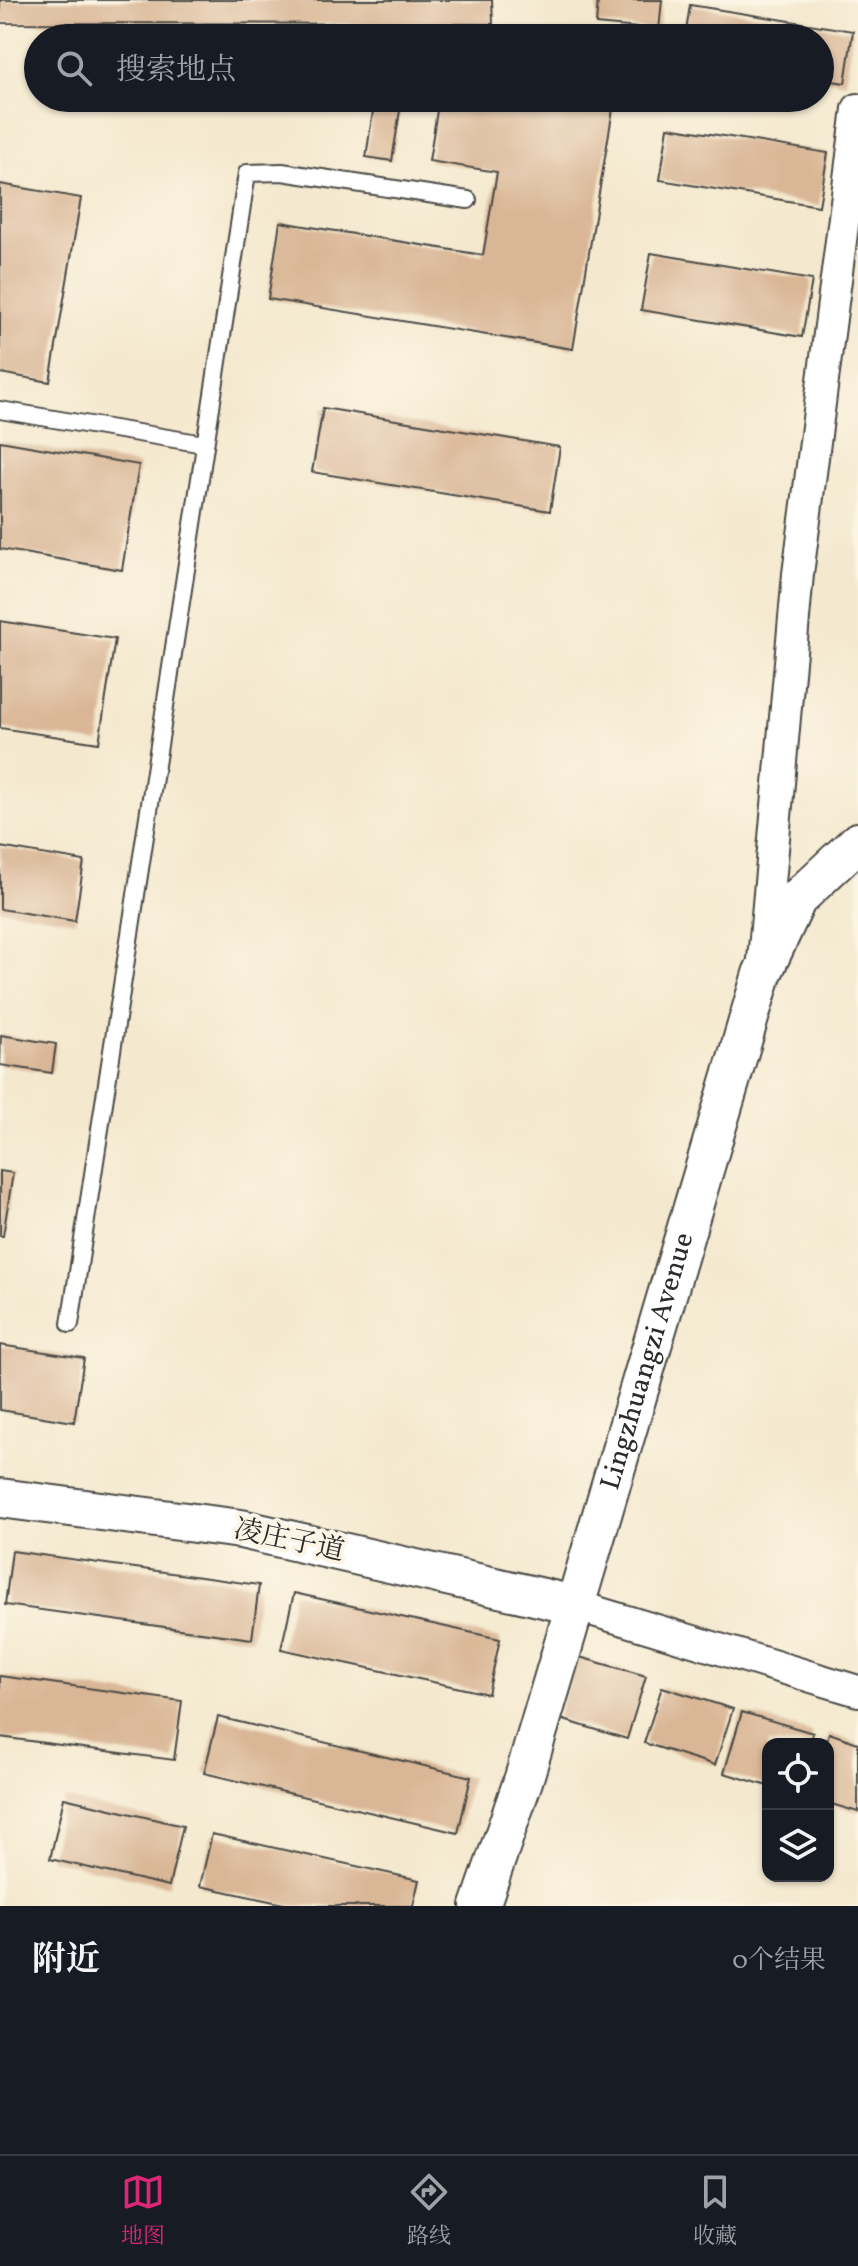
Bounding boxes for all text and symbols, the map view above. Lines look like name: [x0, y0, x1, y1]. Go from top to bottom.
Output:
search box: [24, 24, 834, 112]
icon: search: [52, 46, 96, 90]
text: 搜索地点: [116, 50, 236, 92]
street label: Lingzhuangzi Avenue: [591, 1228, 704, 1494]
street label: 凌庄子道: [230, 1510, 348, 1572]
map controls: [762, 1738, 834, 1882]
button: locate: [762, 1738, 834, 1810]
button: layers: [762, 1810, 834, 1882]
text: 附近: [32, 1938, 100, 1985]
text: 0个结果: [732, 1943, 826, 1979]
tab: 地图: [121, 2170, 165, 2253]
tab: 路线: [407, 2170, 451, 2253]
tab: 收藏: [693, 2170, 737, 2253]

